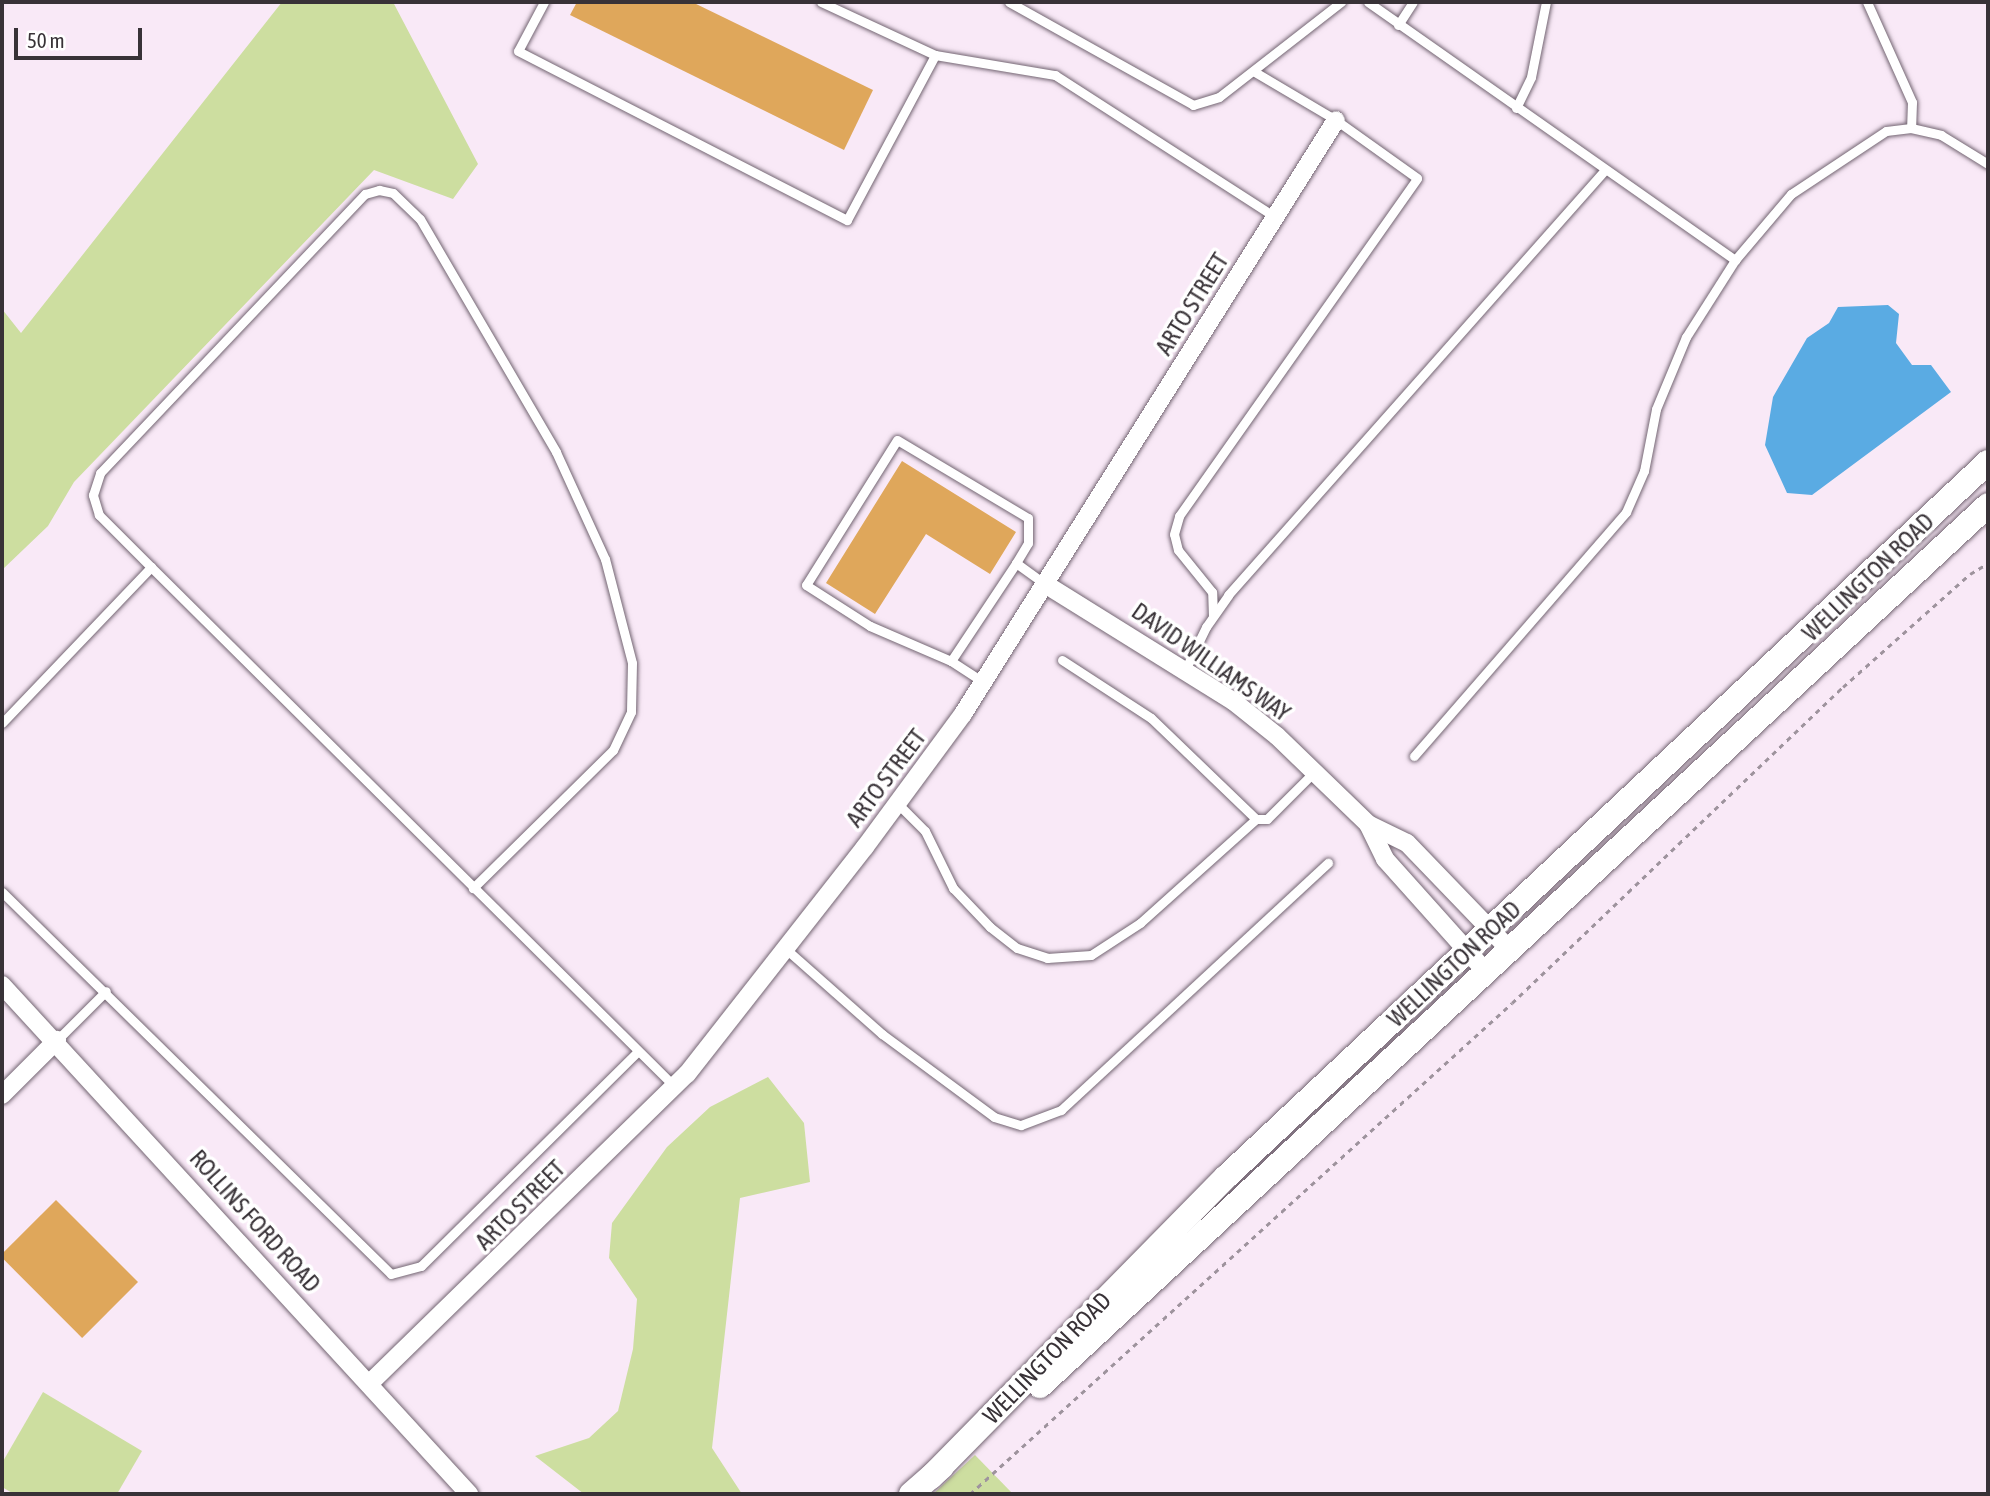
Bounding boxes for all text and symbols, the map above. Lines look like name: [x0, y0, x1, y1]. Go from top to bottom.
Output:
scale bar: [18, 14, 145, 58]
text: 50 m: [27, 28, 65, 52]
street label: ARTO STREET: [1149, 248, 1235, 360]
street label: WELLINGTON ROAD: [1796, 507, 1940, 647]
street label: DAVID WILLIAMS WAY: [1126, 597, 1296, 727]
street label: ARTO STREET: [840, 724, 932, 832]
street label: WELLINGTON ROAD: [1381, 895, 1527, 1033]
street label: ROLLINS FORD ROAD: [184, 1144, 326, 1298]
street label: ARTO STREET: [469, 1154, 571, 1256]
street label: WELLINGTON ROAD: [977, 1286, 1117, 1430]

